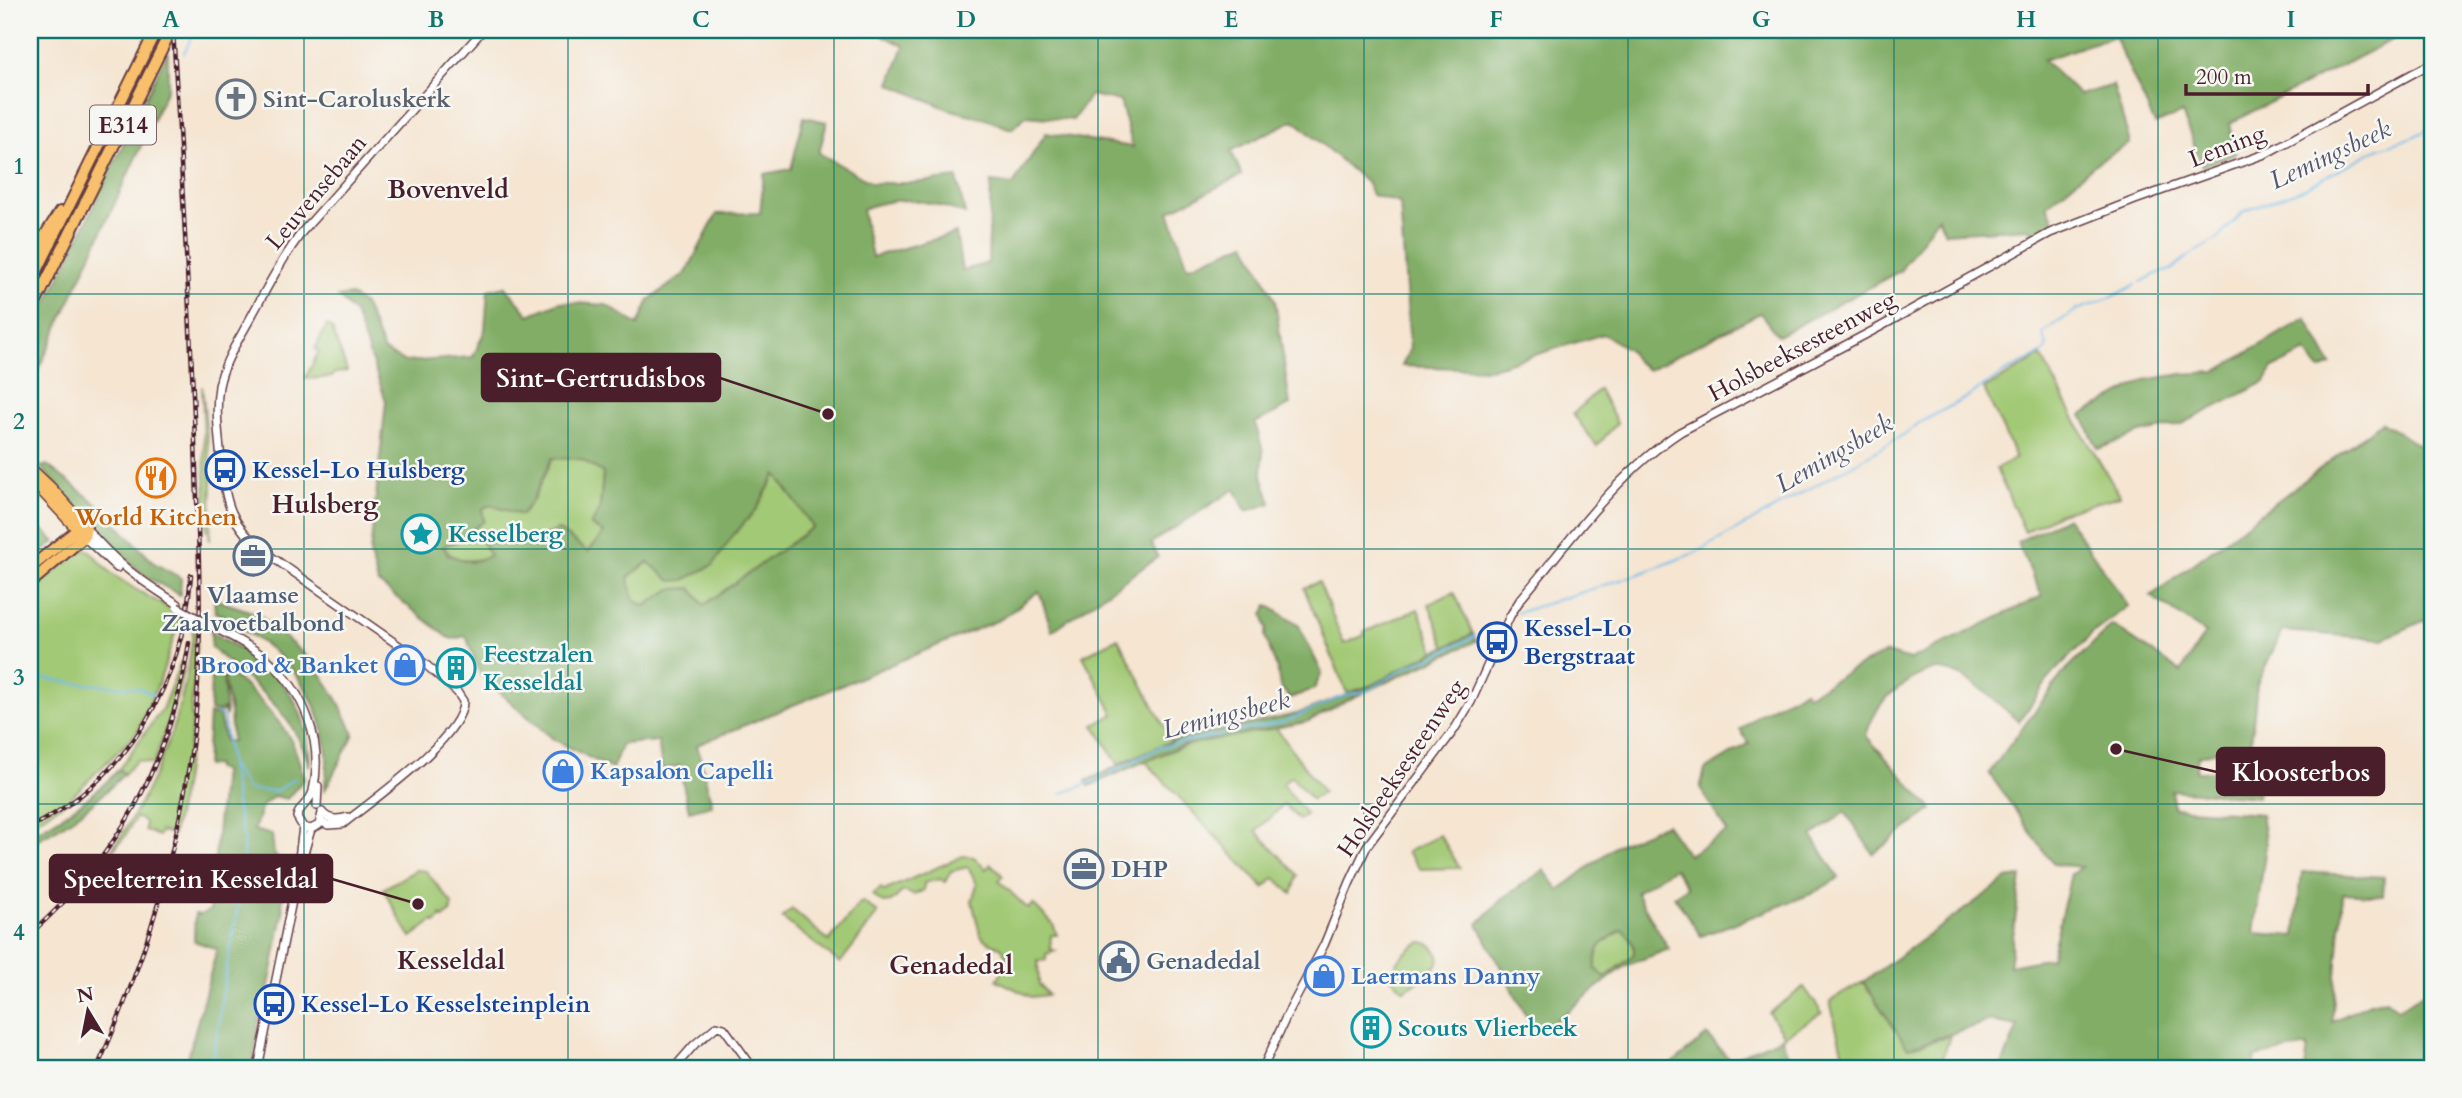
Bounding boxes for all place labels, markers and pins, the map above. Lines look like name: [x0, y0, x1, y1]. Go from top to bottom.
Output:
church icon: Sint-Caroluskerk: [215, 78, 257, 120]
place label: Sint-Caroluskerk: [263, 83, 451, 116]
callout: Sint-Gertrudisbos: [482, 354, 720, 401]
bus stop icon: Kessel-Lo Hulsberg: [204, 449, 246, 491]
place label: Kessel-Lo Hulsberg: [252, 454, 466, 487]
restaurant icon: World Kitchen: [135, 457, 177, 499]
place label: World Kitchen: [74, 501, 238, 534]
place icon: Kesselberg: [400, 513, 442, 555]
place label: Kesselberg: [448, 518, 563, 551]
office icon: Vlaamse Zaalvoetbalbond: [232, 535, 274, 577]
place label: Vlaamse Zaalvoetbalbond: [161, 579, 345, 640]
place label: Kessel-Lo Bergstraat: [1524, 612, 1636, 673]
bus stop icon: Kessel-Lo Bergstraat: [1476, 621, 1518, 663]
place label: Feestzalen Kesseldal: [483, 638, 594, 699]
shop icon: Brood & Banket: [384, 644, 426, 686]
building icon: Feestzalen Kesseldal: [435, 647, 477, 689]
place label: Brood & Banket: [199, 649, 379, 682]
callout: Kloosterbos: [2217, 748, 2384, 795]
shop icon: Kapsalon Capelli: [542, 750, 584, 792]
place label: Kapsalon Capelli: [590, 755, 774, 788]
office icon: DHP: [1063, 848, 1105, 890]
place label: DHP: [1111, 853, 1168, 886]
callout: Speelterrein Kesseldal: [50, 855, 332, 902]
public building icon: Genadedal: [1098, 940, 1140, 982]
place label: Genadedal: [1146, 945, 1261, 978]
shop icon: Laermans Danny: [1303, 955, 1345, 997]
place label: Laermans Danny: [1351, 960, 1541, 993]
bus stop icon: Kessel-Lo Kesselsteinplein: [253, 983, 295, 1025]
place label: Kessel-Lo Kesselsteinplein: [301, 988, 591, 1021]
building icon: Scouts Vlierbeek: [1350, 1007, 1392, 1049]
place label: Scouts Vlierbeek: [1398, 1012, 1578, 1045]

